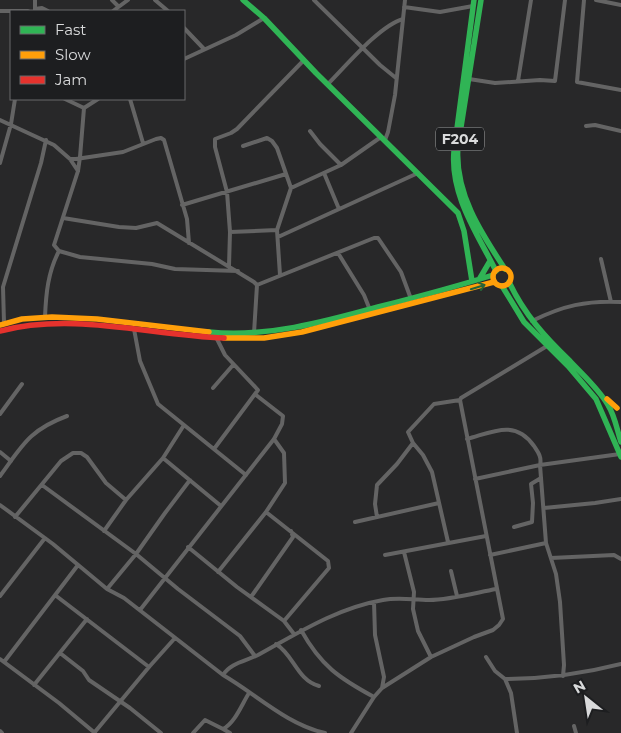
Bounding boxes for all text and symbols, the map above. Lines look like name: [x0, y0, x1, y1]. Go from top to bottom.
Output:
legend: [10, 10, 185, 100]
text: Fast: [55, 20, 86, 39]
text: Slow: [55, 45, 91, 64]
text: Jam: [54, 70, 87, 89]
road number: F204: [436, 128, 484, 150]
one-way arrow: [470, 281, 486, 291]
north arrow: [561, 673, 611, 723]
text: N: [570, 676, 589, 697]

